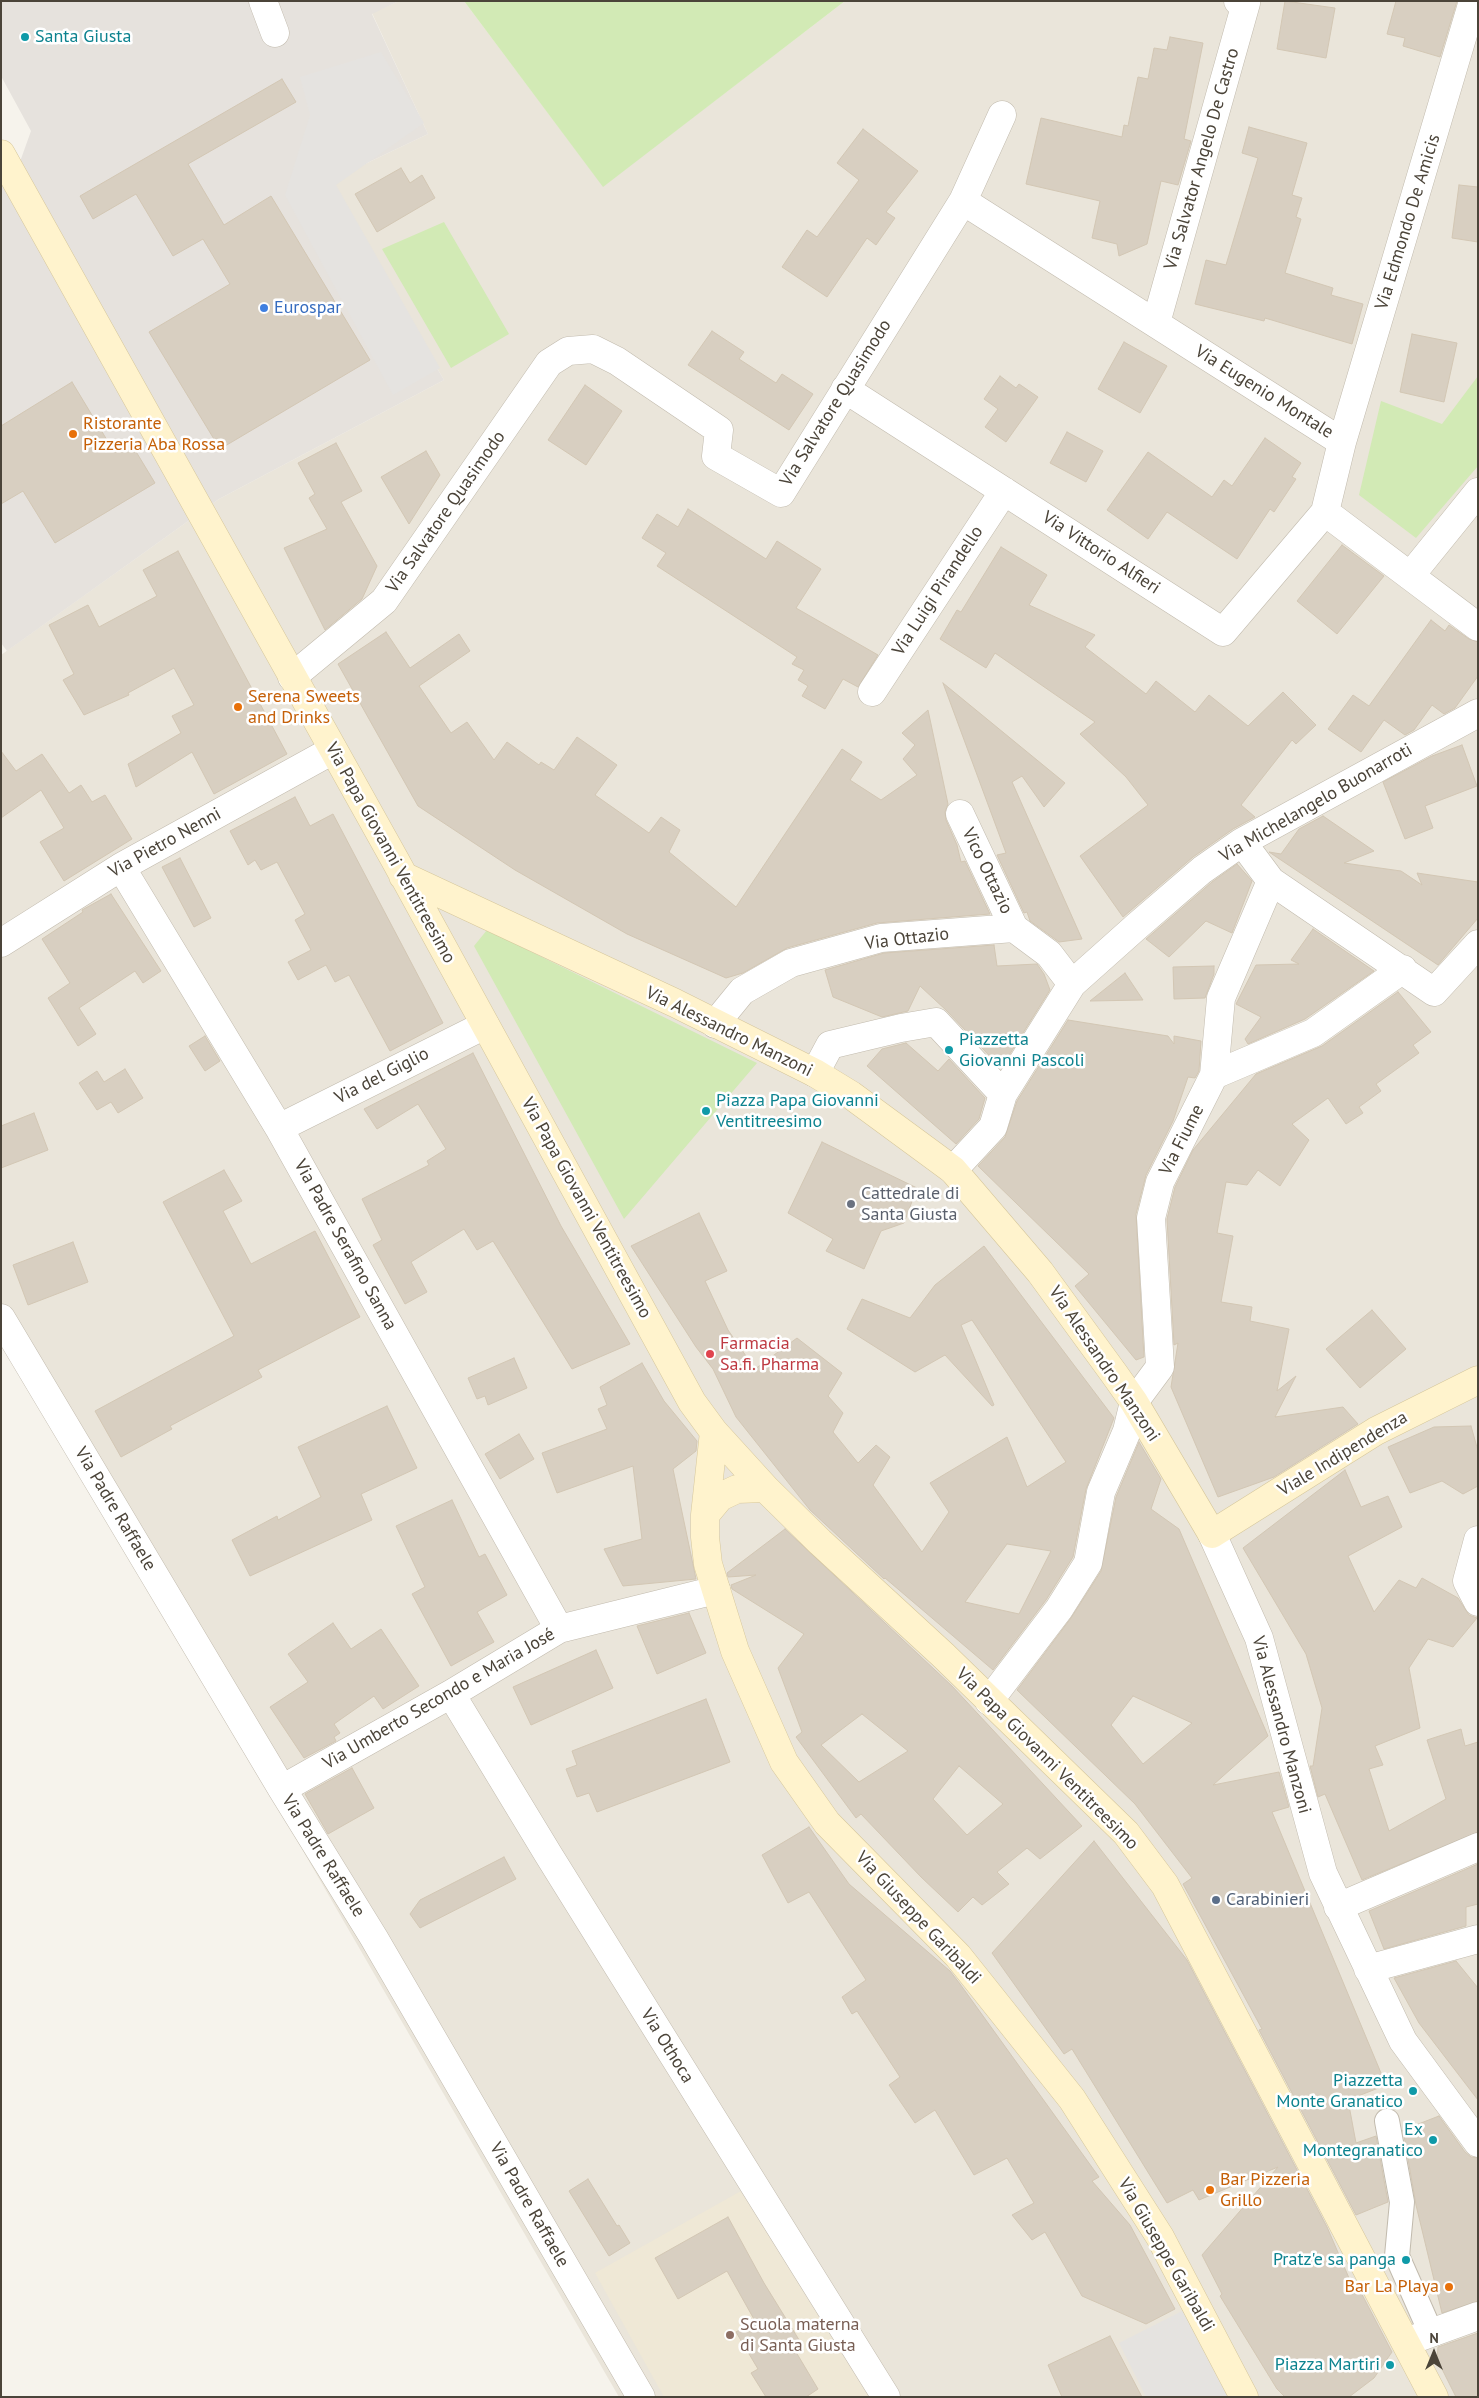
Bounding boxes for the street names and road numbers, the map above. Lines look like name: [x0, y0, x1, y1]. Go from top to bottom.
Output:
street label: Via Salvator Angelo De Castro: [1160, 46, 1244, 272]
street label: Via Edmondo De Amicis: [1371, 132, 1445, 312]
street label: Via Salvatore Quasimodo: [776, 316, 896, 490]
street label: Via Eugenio Montale: [1191, 341, 1337, 443]
street label: Via Salvatore Quasimodo: [382, 427, 510, 597]
street label: Via Vittorio Alfieri: [1038, 507, 1164, 599]
street label: Via Luigi Pirandello: [888, 522, 988, 660]
street label: Via Papa Giovanni Ventitreesimo: [320, 739, 460, 967]
street label: Via Michelangelo Buonarroti: [1216, 739, 1416, 867]
street label: Via Pietro Nenni: [105, 803, 225, 883]
street label: Vico Ottazio: [957, 824, 1017, 918]
street label: Via Ottazio: [864, 923, 950, 955]
street label: Via Alessandro Manzoni: [642, 982, 816, 1082]
street label: Via del Giglio: [331, 1043, 433, 1109]
street label: Via Papa Giovanni Ventitreesimo: [516, 1094, 656, 1322]
street label: Via Fiume: [1155, 1101, 1209, 1179]
street label: Via Padre Serafino Sanna: [289, 1156, 401, 1334]
street label: Via Alessandro Manzoni: [1044, 1282, 1164, 1446]
street label: Viale Indipendenza: [1274, 1407, 1412, 1501]
street label: Via Padre Raffaele: [70, 1443, 160, 1575]
street label: Via Umberto Secondo e Maria José: [319, 1624, 559, 1774]
street label: Via Alessandro Manzoni: [1247, 1634, 1315, 1816]
street label: Via Papa Giovanni Ventitreesimo: [951, 1663, 1143, 1855]
street label: Via Padre Raffaele: [277, 1791, 369, 1921]
street label: Via Giuseppe Garibaldi: [851, 1847, 985, 1989]
street label: Via Othoca: [636, 2005, 698, 2087]
street label: Via Padre Raffaele: [485, 2139, 573, 2271]
street label: Via Giuseppe Garibaldi: [1113, 2174, 1219, 2336]

